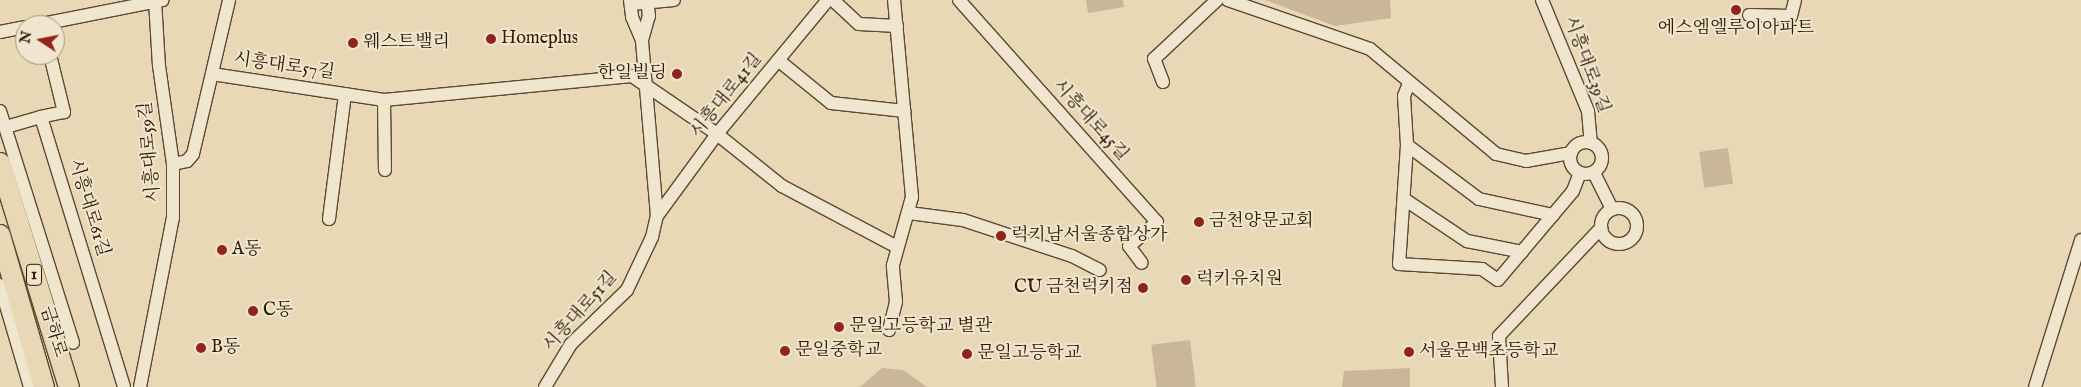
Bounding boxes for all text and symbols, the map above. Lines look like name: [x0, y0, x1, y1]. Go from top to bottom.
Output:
marker: 에스엠엘루이아파트: [1730, 4, 1742, 16]
street label: 시흥대로39길: [1558, 14, 1614, 116]
north arrow: [15, 15, 65, 65]
place label: 에스엠엘루이아파트: [1658, 18, 1814, 40]
place label: Homeplus: [501, 28, 578, 50]
text: N: [16, 30, 36, 45]
place label: 웨스트밸리: [363, 32, 450, 54]
marker: Homeplus: [485, 33, 497, 45]
marker: 웨스트밸리: [347, 37, 359, 49]
street label: 시흥대로57길: [232, 49, 336, 85]
street label: 시흥대로41길: [686, 49, 768, 143]
place label: 한일빌딩: [597, 63, 667, 85]
marker: 한일빌딩: [671, 68, 683, 80]
street label: 시흥대로45길: [1048, 76, 1132, 166]
street label: 시흥대로59길: [136, 101, 166, 203]
street label: 시흥대로61길: [63, 156, 113, 260]
place label: 금천양문교회: [1209, 211, 1313, 233]
marker: 금천양문교회: [1193, 216, 1205, 228]
place label: 럭키남서울종합상가: [1011, 225, 1167, 247]
marker: 럭키남서울종합상가: [995, 230, 1007, 242]
place label: A동: [232, 239, 262, 261]
marker: A동: [216, 244, 228, 256]
road number: 1: [25, 262, 43, 288]
street label: 시흥대로51길: [539, 268, 623, 356]
place label: 럭키유치원: [1196, 269, 1283, 291]
marker: 럭키유치원: [1180, 274, 1192, 286]
place label: CU 금천럭키점: [1014, 277, 1133, 299]
marker: CU 금천럭키점: [1137, 282, 1149, 294]
place label: C동: [263, 300, 293, 322]
street label: 금하로: [34, 304, 70, 360]
marker: C동: [247, 305, 259, 317]
place label: 문일고등학교 별관: [849, 316, 992, 338]
marker: 문일고등학교 별관: [833, 321, 845, 333]
place label: B동: [211, 337, 240, 359]
place label: 문일중학교: [795, 340, 882, 362]
place label: 서울문백초등학교: [1419, 341, 1558, 363]
marker: B동: [195, 342, 207, 354]
place label: 문일고등학교: [977, 343, 1081, 365]
marker: 문일중학교: [779, 345, 791, 357]
marker: 서울문백초등학교: [1403, 346, 1415, 358]
marker: 문일고등학교: [961, 348, 973, 360]

